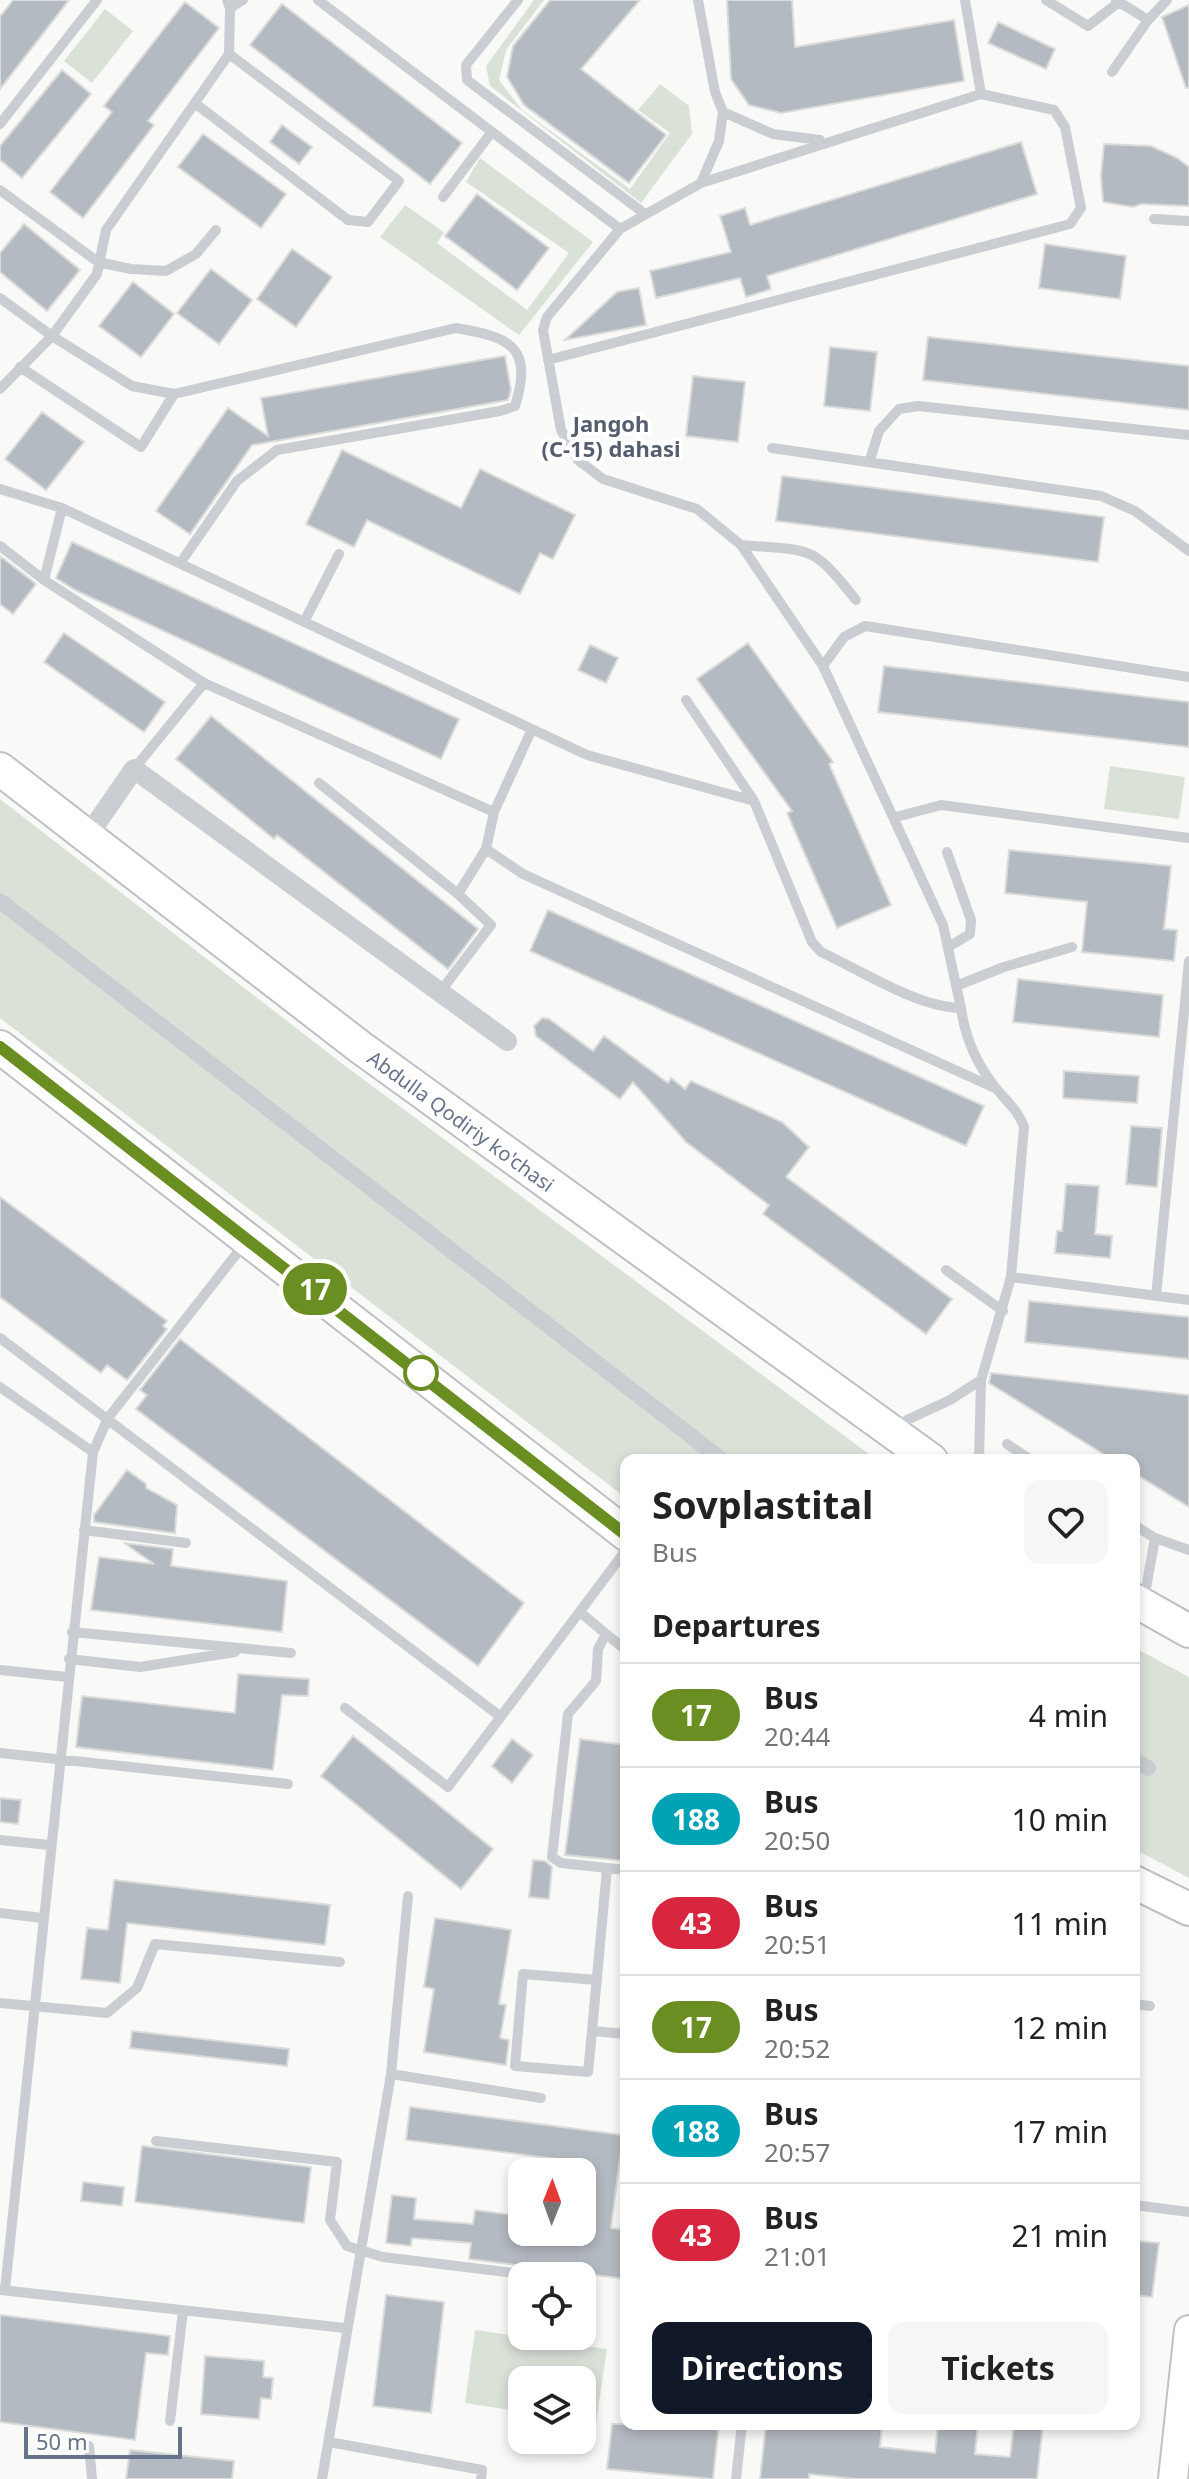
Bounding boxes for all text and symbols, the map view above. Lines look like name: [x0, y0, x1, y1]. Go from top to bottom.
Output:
district label: Jangoh (C-15) dahasi: [541, 408, 681, 463]
street label: Abdulla Qodiriy ko'chasi: [362, 1044, 560, 1198]
line badge: 17: [279, 1263, 351, 1315]
text: 17: [299, 1270, 331, 1308]
unlabelled marker: [404, 1356, 438, 1390]
text: Sovplastital: [652, 1478, 873, 1530]
button: heart: [1024, 1480, 1108, 1564]
text: Bus: [652, 1534, 697, 1570]
text: Departures: [652, 1605, 821, 1646]
text: Bus: [764, 1677, 819, 1718]
text: 4 min: [1029, 1695, 1108, 1736]
text: 17: [680, 1696, 712, 1734]
text: 20:44: [764, 1718, 830, 1754]
text: Bus: [764, 1781, 819, 1822]
text: 10 min: [1012, 1799, 1108, 1840]
text: 188: [672, 1800, 720, 1838]
text: 20:50: [764, 1822, 830, 1858]
text: Bus: [764, 1885, 819, 1926]
text: 11 min: [1012, 1903, 1108, 1944]
text: 43: [680, 1904, 712, 1942]
text: 20:51: [764, 1926, 830, 1962]
text: Bus: [764, 1989, 819, 2030]
text: 12 min: [1012, 2007, 1108, 2048]
text: 17: [680, 2008, 712, 2046]
text: 20:52: [764, 2030, 830, 2066]
text: Bus: [764, 2093, 819, 2134]
text: 17 min: [1012, 2111, 1108, 2152]
text: 188: [672, 2112, 720, 2150]
text: 20:57: [764, 2134, 830, 2170]
north arrow: [508, 2158, 596, 2246]
map controls: [508, 2158, 596, 2454]
text: Bus: [764, 2197, 819, 2238]
text: 21 min: [1012, 2215, 1108, 2256]
text: 43: [680, 2216, 712, 2254]
text: 21:01: [764, 2238, 830, 2274]
button: locate: [508, 2262, 596, 2350]
button: Directions: [652, 2322, 872, 2414]
button: Tickets: [888, 2322, 1108, 2414]
button: layers: [508, 2366, 596, 2454]
scale bar: [24, 2423, 182, 2459]
text: 50 m: [36, 2426, 87, 2456]

